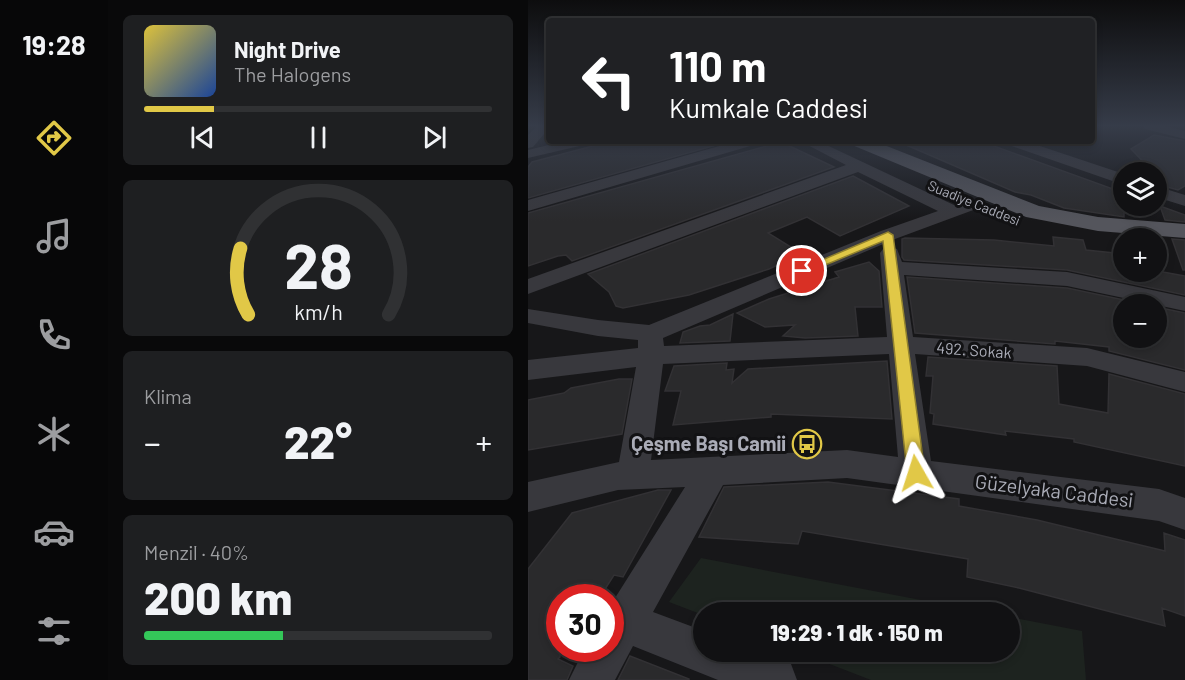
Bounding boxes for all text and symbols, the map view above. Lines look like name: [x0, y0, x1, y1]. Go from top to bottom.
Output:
text: 19:28: [22, 28, 86, 60]
text: Night Drive: [234, 36, 341, 62]
text: 110 m: [669, 40, 766, 90]
icon: left: [570, 42, 648, 120]
text: The Halogens: [234, 62, 351, 86]
text: Kumkale Caddesi: [669, 91, 868, 123]
icon: directions: [33, 117, 75, 159]
icon: previous: [186, 121, 219, 154]
icon: pause: [302, 121, 335, 154]
icon: next: [418, 121, 451, 154]
map controls: [1113, 162, 1167, 348]
button: layers: [1113, 162, 1167, 216]
street label: Suadiye Caddesi: [926, 176, 1023, 229]
icon: music: [33, 215, 75, 257]
text: 28: [284, 227, 352, 301]
button: +: [1113, 228, 1167, 282]
pin: [776, 245, 827, 296]
icon: arrive: [785, 254, 818, 287]
button: −: [1113, 294, 1167, 348]
text: km/h: [294, 299, 342, 324]
icon: phone: [33, 314, 75, 356]
street label: 492. Sokak: [936, 337, 1012, 362]
text: Klima: [144, 384, 192, 408]
icon: climate: [33, 413, 75, 455]
text: 22°: [284, 414, 352, 468]
text: −: [144, 422, 161, 462]
text: +: [475, 422, 492, 462]
bus stop icon: Çeşme Başı Camii: [791, 428, 823, 460]
place label: Çeşme Başı Camii: [631, 431, 786, 455]
position arrow: [884, 441, 948, 505]
street label: Güzelyaka Caddesi: [974, 468, 1134, 512]
icon: car: [33, 511, 75, 553]
text: Menzil · 40%: [144, 540, 249, 564]
text: 200 km: [144, 570, 292, 624]
speed limit sign: 30: [546, 584, 624, 662]
icon: filters: [33, 610, 75, 652]
text: 19:29 · 1 dk · 150 m: [770, 619, 943, 645]

